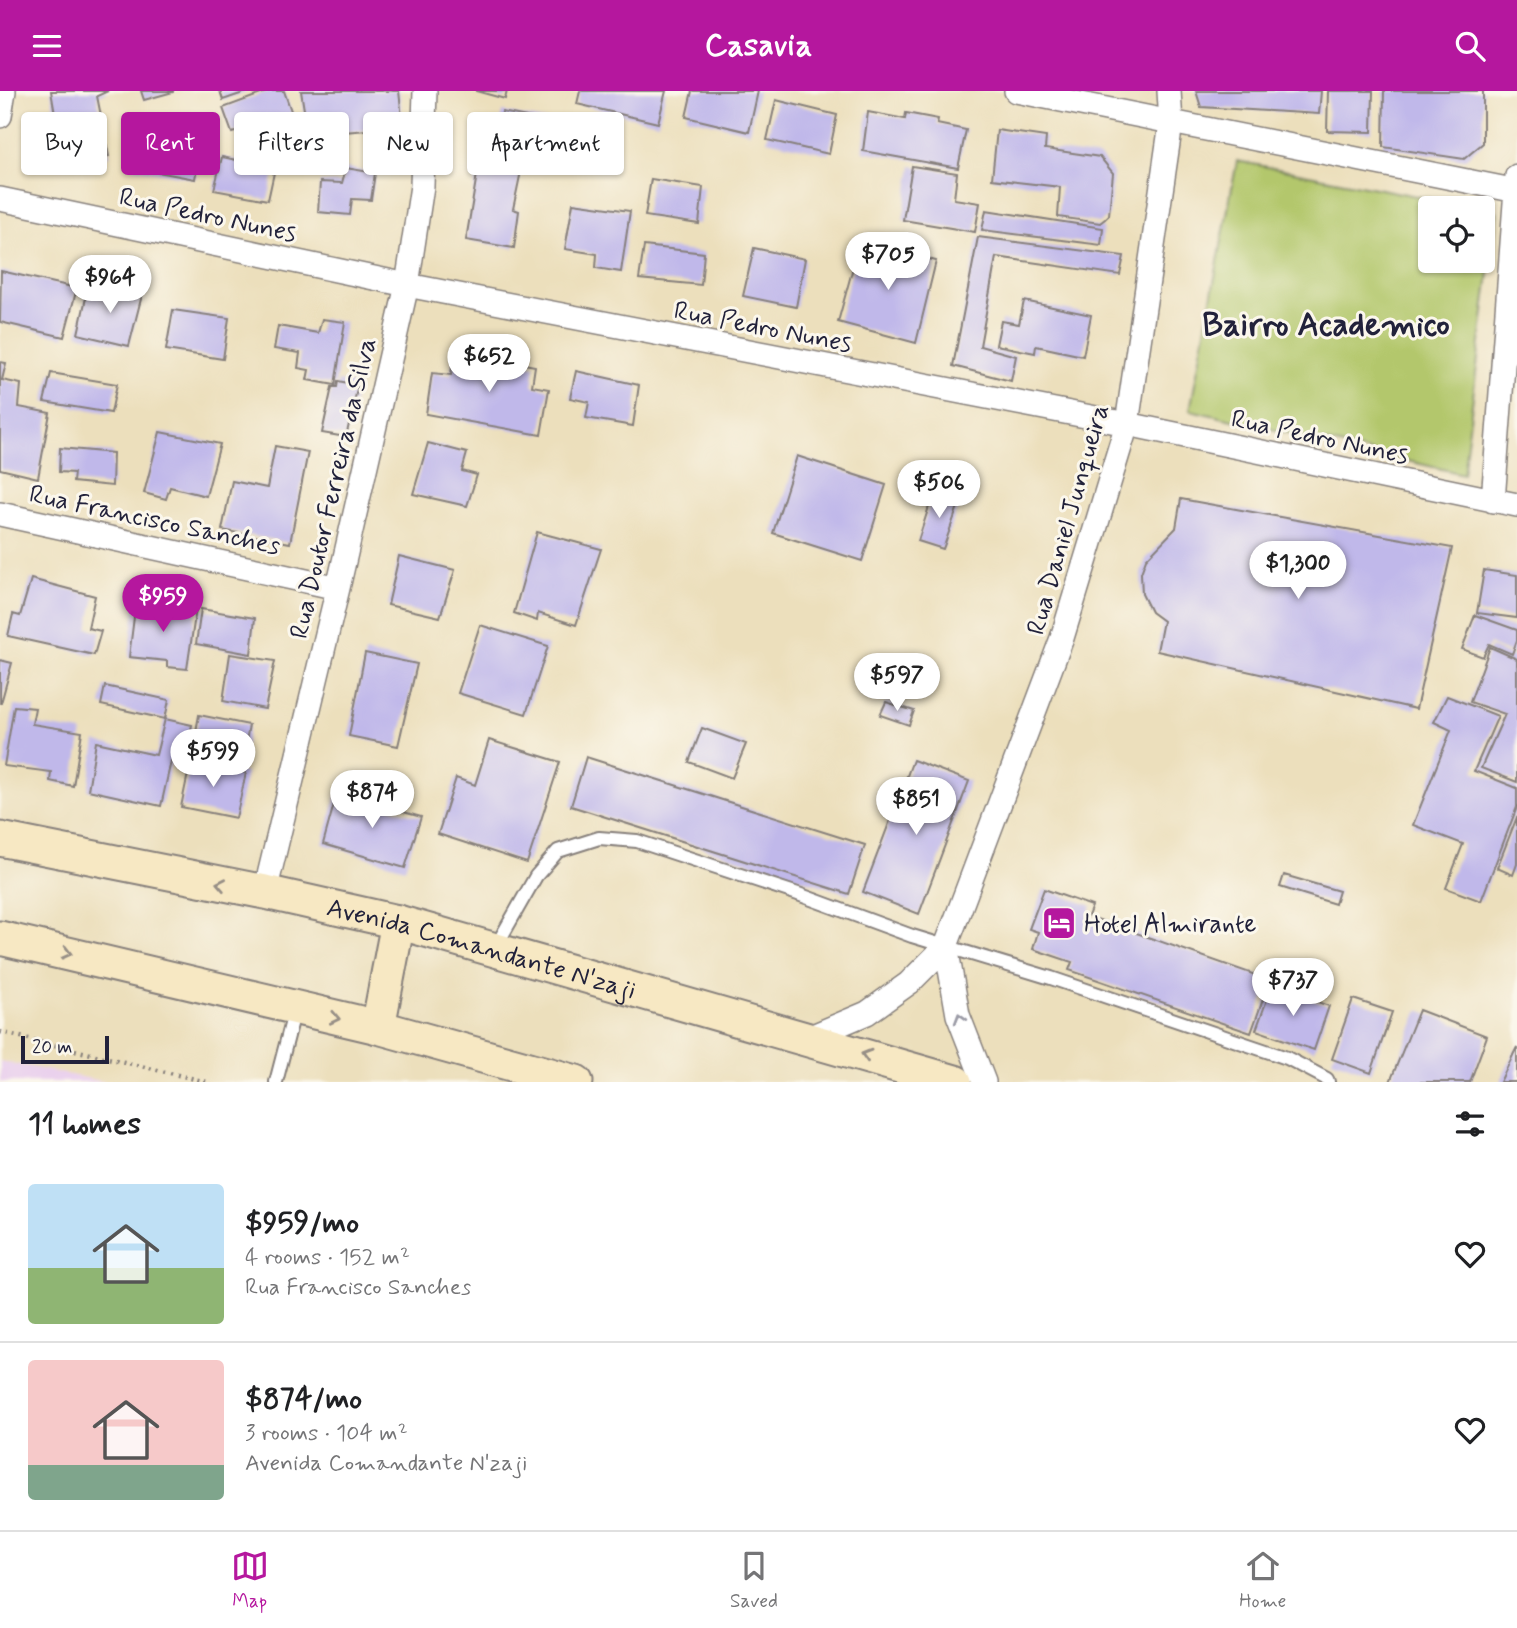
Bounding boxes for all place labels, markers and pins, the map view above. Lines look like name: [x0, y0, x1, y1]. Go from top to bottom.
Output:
pin: $705: [847, 233, 929, 292]
pin: $964: [69, 255, 151, 315]
pin: $652: [448, 335, 530, 394]
pin: $506: [898, 461, 980, 520]
pin: $1,300: [1241, 541, 1355, 601]
pin: $959: [122, 575, 204, 634]
pin: $597: [856, 653, 938, 713]
pin: $599: [172, 729, 254, 789]
pin: $874: [331, 771, 413, 830]
pin: $851: [875, 777, 957, 837]
hotel icon: Hotel Almirante: [1040, 904, 1078, 942]
place label: Hotel Almirante: [1084, 908, 1256, 942]
pin: $737: [1252, 958, 1334, 1018]

